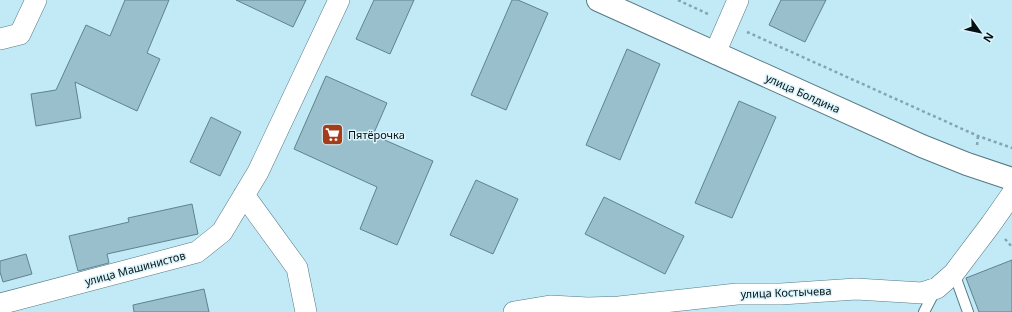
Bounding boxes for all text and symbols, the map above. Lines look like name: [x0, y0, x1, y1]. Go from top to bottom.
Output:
north arrow: [960, 12, 1000, 52]
text: N: [980, 30, 998, 46]
street label: улица Болдина: [763, 70, 843, 116]
supermarket icon: Пятёрочка: [320, 121, 346, 147]
place label: Пятёрочка: [348, 127, 405, 142]
street label: улица Машинистов: [83, 247, 187, 289]
street label: улица Костычева: [740, 283, 832, 301]

